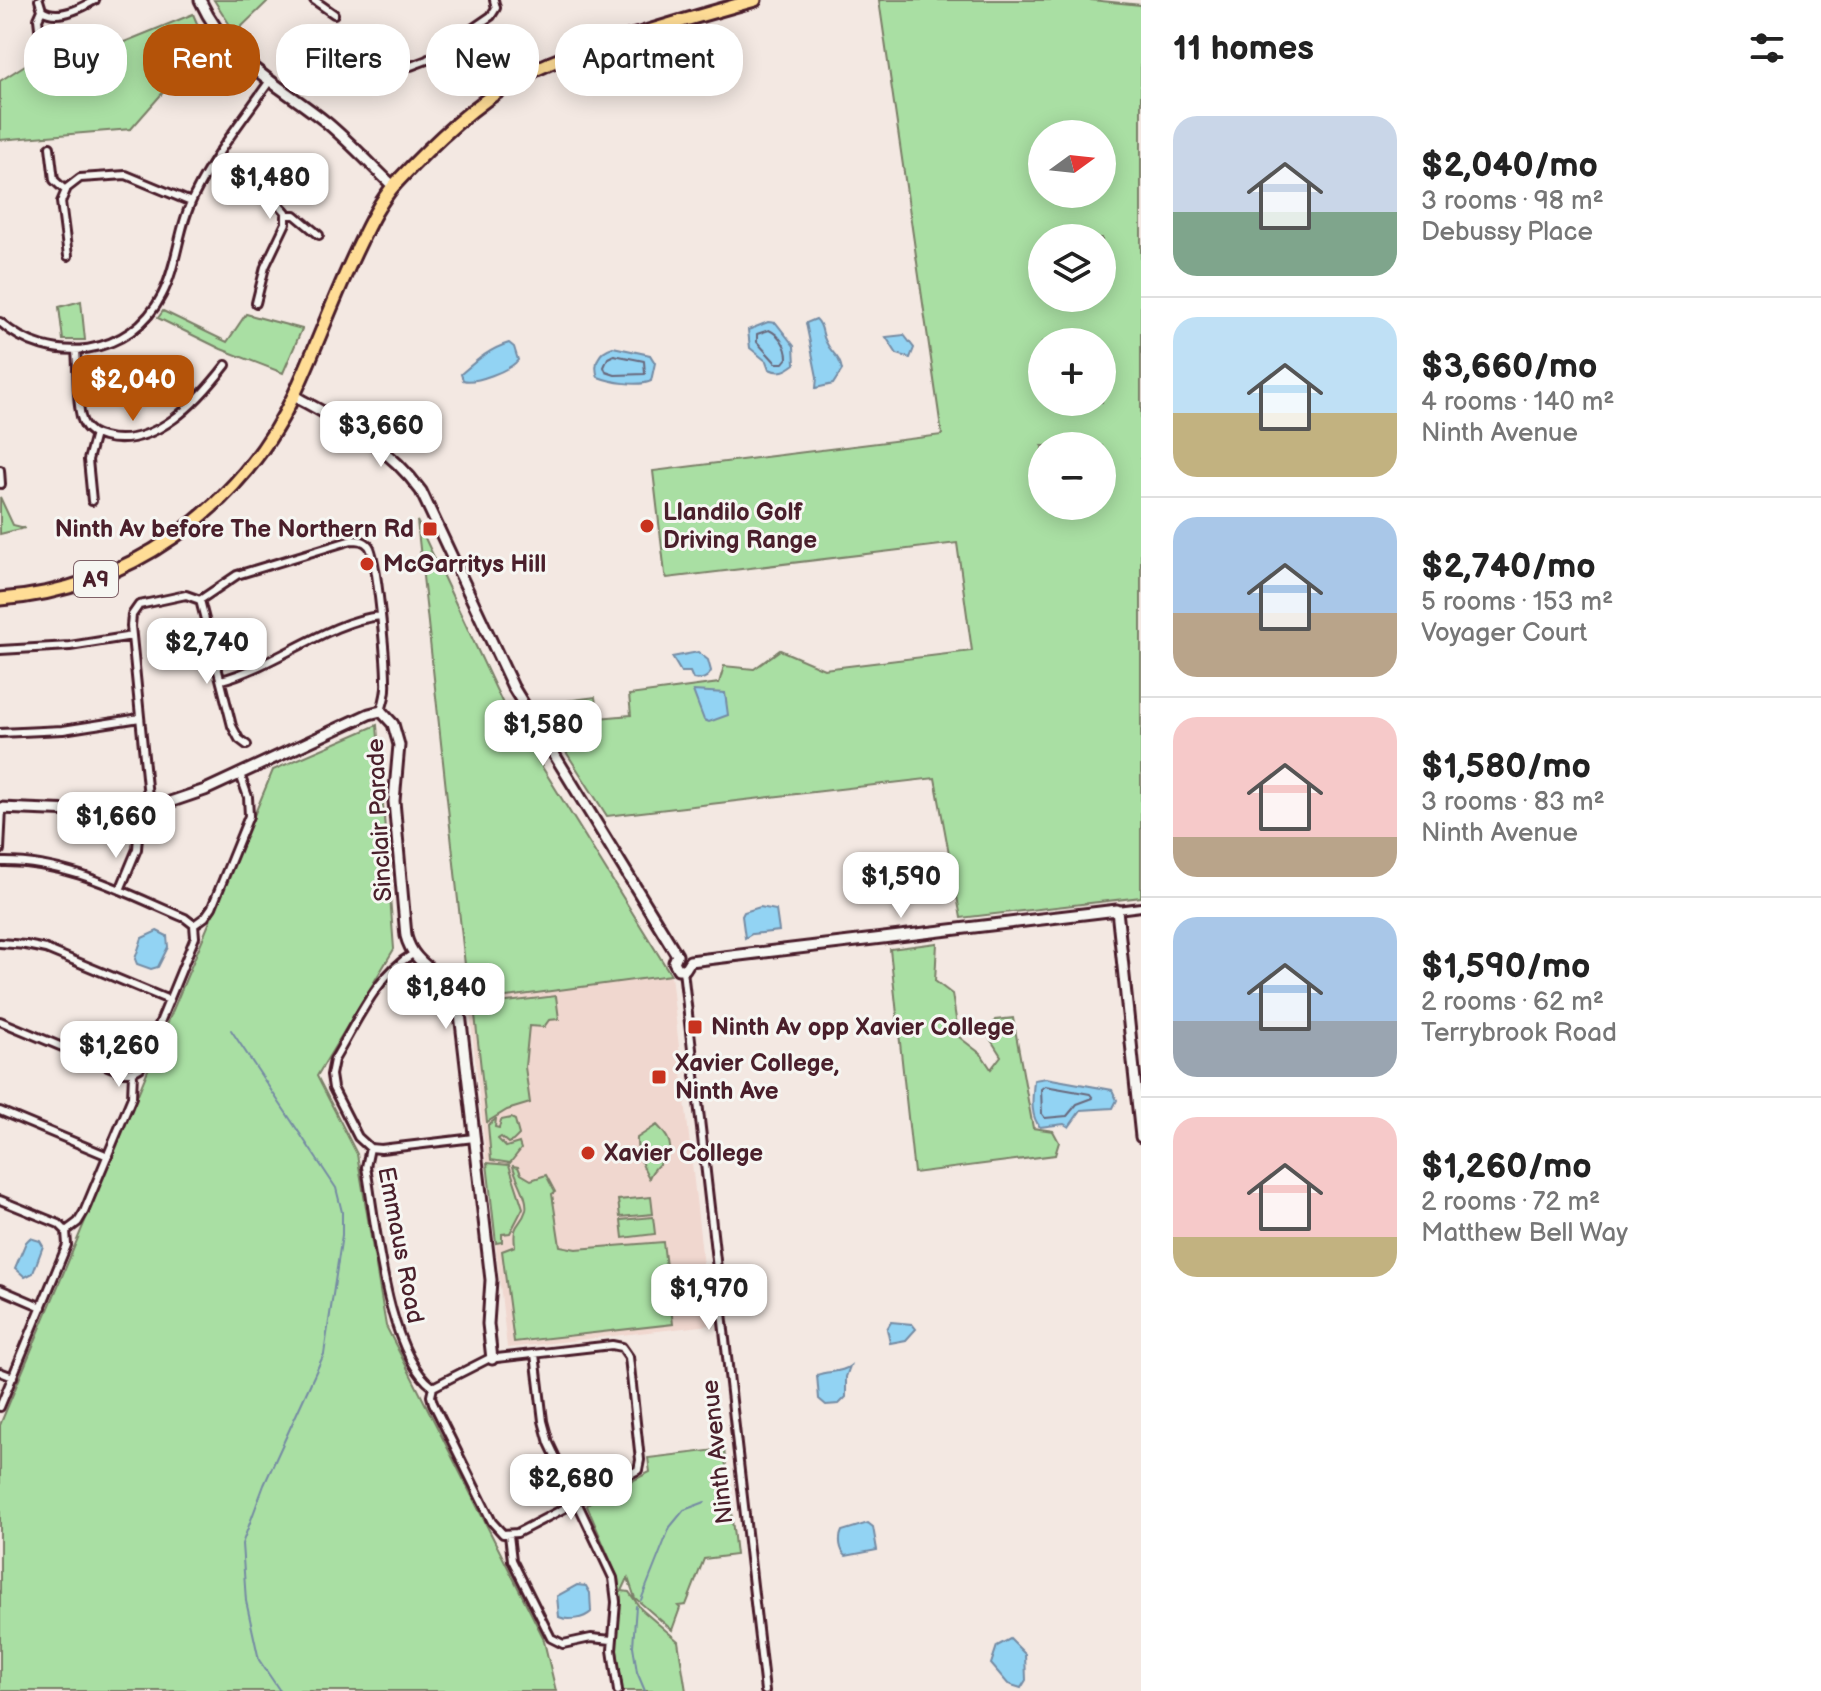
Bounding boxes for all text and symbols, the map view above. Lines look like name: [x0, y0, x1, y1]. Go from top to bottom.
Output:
chip: Buy: [24, 24, 127, 96]
chip: Rent: [143, 24, 260, 96]
chip: Filters: [276, 24, 410, 96]
chip: New: [426, 24, 539, 96]
chip: Apartment: [555, 24, 743, 96]
icon: filters: [1745, 26, 1789, 70]
text: 11 homes: [1173, 28, 1314, 69]
north arrow: [1028, 120, 1116, 208]
map controls: [1028, 120, 1116, 520]
text: $2,040/mo: [1421, 145, 1598, 186]
icon: home: [1237, 148, 1333, 244]
pin: $1,480: [205, 153, 335, 221]
text: $1,480: [230, 163, 311, 194]
text: 3 rooms · 98 m²: [1421, 186, 1604, 217]
text: Debussy Place: [1421, 217, 1593, 248]
button: layers: [1028, 224, 1116, 312]
button: +: [1028, 328, 1116, 416]
text: $3,660/mo: [1421, 346, 1598, 387]
icon: home: [1237, 349, 1333, 445]
pin: $2,040: [68, 355, 198, 423]
text: $2,040: [90, 365, 176, 396]
text: 4 rooms · 140 m²: [1421, 387, 1615, 418]
pin: $3,660: [316, 401, 446, 469]
text: $3,660: [338, 411, 424, 442]
text: Ninth Avenue: [1421, 418, 1578, 449]
button: −: [1028, 432, 1116, 520]
place label: Llandilo Golf Driving Range: [663, 498, 817, 555]
place label: Ninth Av before The Northern Rd: [55, 515, 414, 544]
marker: Llandilo Golf Driving Range: [638, 517, 656, 535]
marker: Ninth Av before The Northern Rd: [421, 520, 439, 538]
text: $2,740/mo: [1421, 546, 1596, 587]
icon: home: [1237, 549, 1333, 645]
place label: McGarritys Hill: [383, 550, 546, 579]
marker: McGarritys Hill: [358, 555, 376, 573]
road number: A9: [74, 561, 118, 597]
text: 5 rooms · 153 m²: [1421, 587, 1613, 618]
pin: $2,740: [142, 618, 272, 686]
text: Voyager Court: [1421, 618, 1587, 649]
text: $2,740: [165, 628, 249, 659]
pin: $1,580: [478, 700, 608, 768]
text: $1,580: [503, 710, 583, 741]
street label: Sinclair Parade: [361, 738, 398, 902]
text: $1,580/mo: [1421, 746, 1591, 787]
icon: home: [1237, 749, 1333, 845]
text: 3 rooms · 83 m²: [1421, 787, 1605, 818]
pin: $1,660: [51, 792, 181, 860]
text: $1,660: [75, 802, 157, 833]
text: Ninth Avenue: [1421, 818, 1578, 849]
pin: $1,590: [836, 852, 966, 920]
text: $1,590: [861, 862, 941, 893]
text: $1,590/mo: [1421, 946, 1590, 987]
icon: home: [1237, 949, 1333, 1045]
pin: $1,840: [381, 963, 511, 1031]
text: $1,840: [406, 973, 487, 1004]
text: 2 rooms · 62 m²: [1421, 987, 1604, 1018]
place label: Ninth Av opp Xavier College: [711, 1013, 1015, 1042]
marker: Ninth Av opp Xavier College: [686, 1018, 704, 1036]
text: Terrybrook Road: [1421, 1018, 1617, 1049]
pin: $1,260: [54, 1021, 184, 1089]
text: $1,260: [78, 1031, 160, 1062]
place label: Xavier College, Ninth Ave: [675, 1049, 839, 1106]
marker: Xavier College, Ninth Ave: [650, 1068, 668, 1086]
place label: Xavier College: [604, 1139, 763, 1168]
marker: Xavier College: [579, 1144, 597, 1162]
text: $1,260/mo: [1421, 1146, 1592, 1187]
icon: home: [1237, 1149, 1333, 1245]
street label: Emmaus Road: [371, 1164, 430, 1326]
text: 2 rooms · 72 m²: [1421, 1187, 1600, 1218]
text: Matthew Bell Way: [1421, 1218, 1628, 1249]
pin: $1,970: [644, 1264, 774, 1332]
text: $1,970: [669, 1274, 749, 1305]
street label: Ninth Avenue: [696, 1378, 739, 1526]
pin: $2,680: [506, 1454, 636, 1522]
text: $2,680: [528, 1464, 614, 1495]

